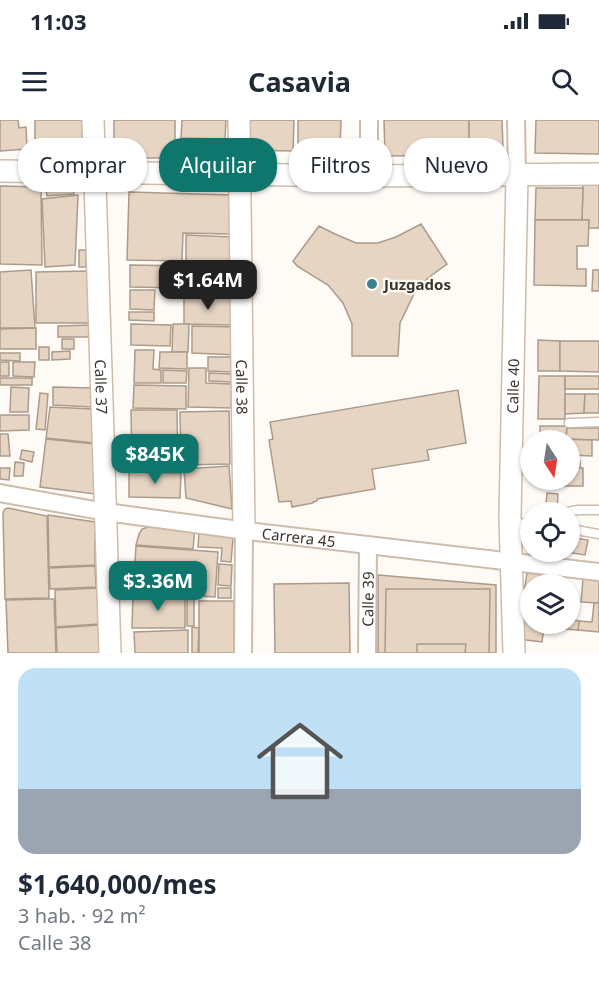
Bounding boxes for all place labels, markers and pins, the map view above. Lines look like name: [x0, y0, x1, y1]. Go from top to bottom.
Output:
pin: $1.64M: [159, 260, 257, 311]
place label: Juzgados: [382, 274, 451, 294]
marker: Juzgados: [365, 277, 379, 291]
pin: $845K: [113, 434, 197, 485]
pin: $3.36M: [109, 561, 207, 612]

